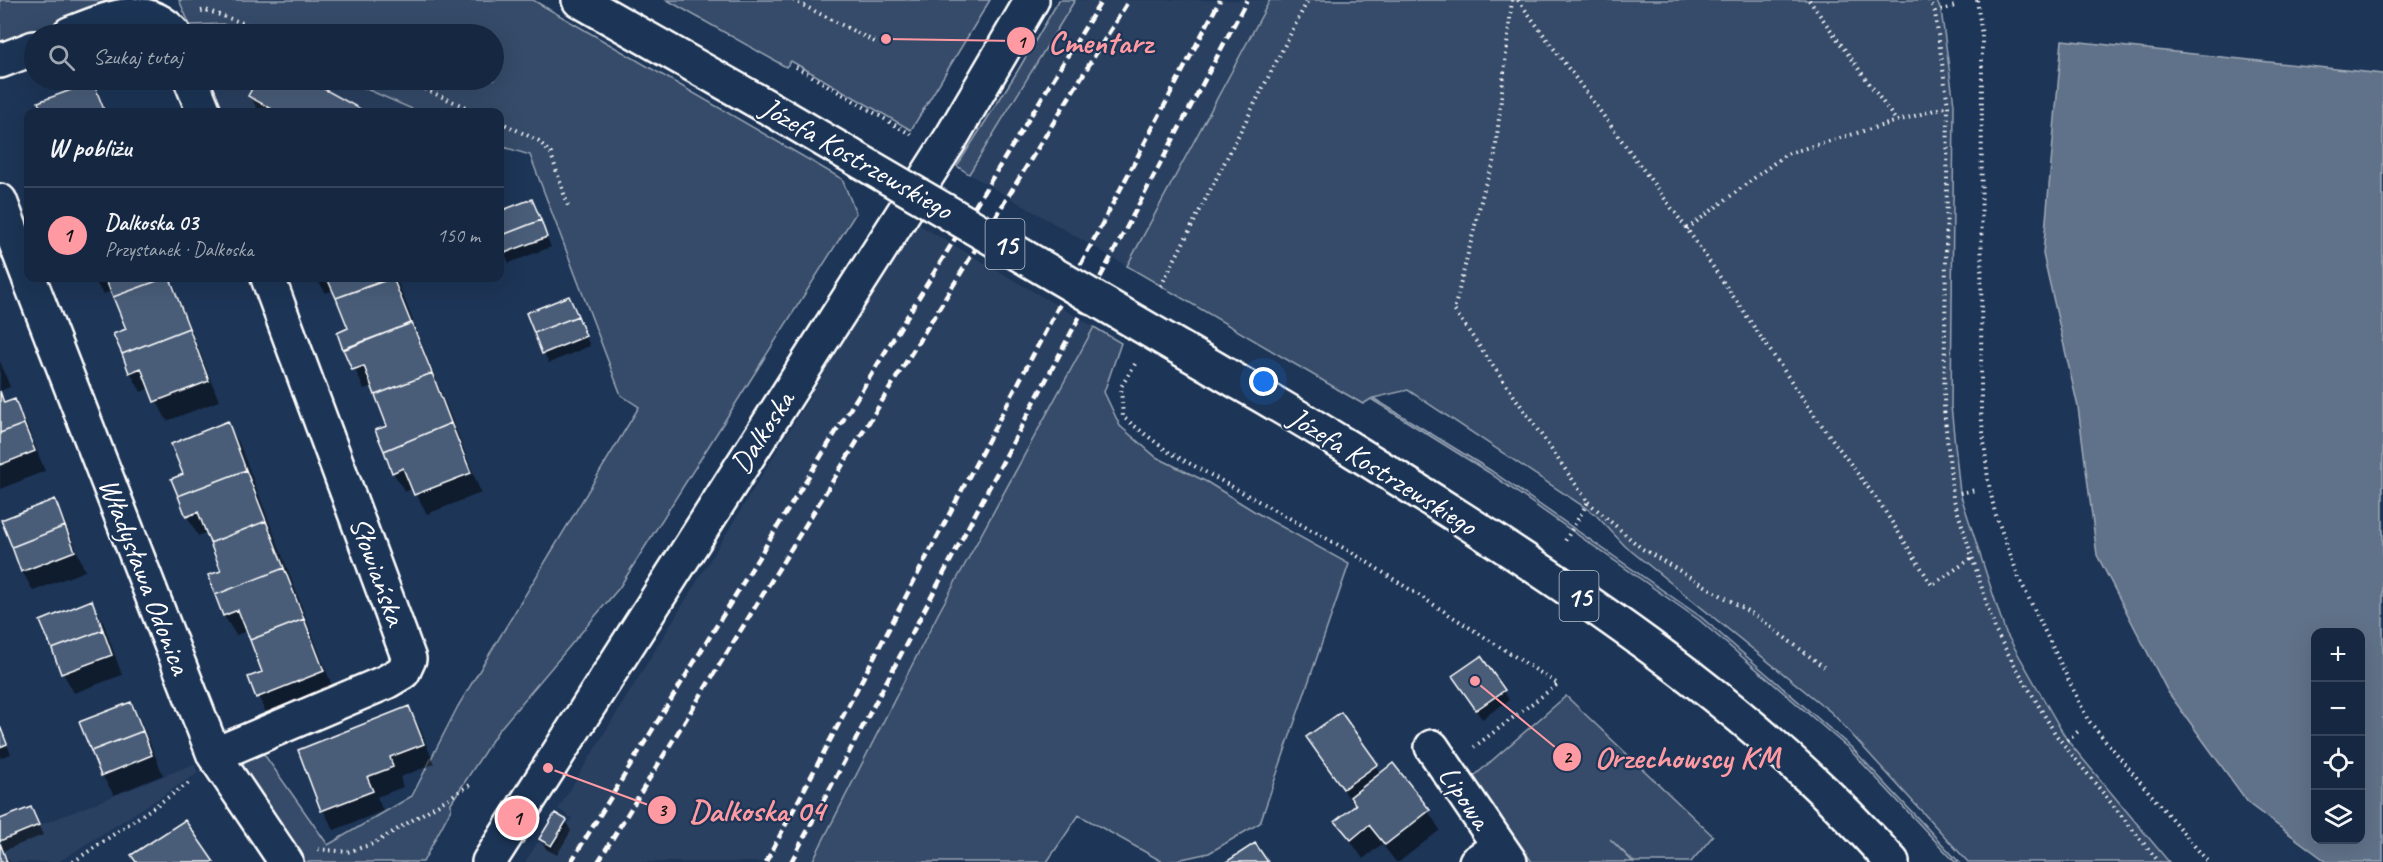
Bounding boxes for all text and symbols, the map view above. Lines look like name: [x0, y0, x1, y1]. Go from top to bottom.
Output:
callout: Cmentarz: [1006, 16, 1164, 66]
text: Cmentarz: [1048, 22, 1156, 63]
search box: [24, 24, 504, 90]
text: 1: [1017, 31, 1027, 53]
icon: search: [45, 41, 78, 74]
text: Szukaj tutaj: [93, 43, 183, 71]
street label: Józefa Kostrzewskiego: [753, 87, 961, 229]
text: W pobliżu: [48, 131, 131, 164]
text: Dalkoska 03: [105, 209, 198, 237]
road number: 15: [986, 219, 1024, 269]
text: 1: [63, 223, 72, 248]
text: 150 m: [437, 223, 480, 248]
text: Przystanek · Dalkoska: [105, 237, 253, 262]
your location: [1249, 367, 1278, 396]
street label: Dalkoska: [721, 381, 804, 480]
street label: Józefa Kostrzewskiego: [1280, 397, 1485, 545]
street label: Władysława Odonica: [90, 473, 201, 681]
street label: Słowiańska: [341, 511, 416, 632]
road number: 15: [1560, 571, 1598, 621]
map controls: [2311, 628, 2365, 844]
button: +: [2311, 628, 2365, 682]
button: −: [2311, 682, 2365, 736]
callout: Orzechowscy KM: [1552, 732, 1791, 782]
button: locate: [2311, 736, 2365, 790]
text: Orzechowscy KM: [1594, 737, 1782, 778]
text: 2: [1563, 746, 1573, 768]
street label: Lipowa: [1430, 758, 1501, 838]
callout: Dalkoska 04: [647, 785, 837, 835]
text: Dalkoska 04: [689, 790, 828, 831]
button: layers: [2311, 790, 2365, 844]
pin: 1: [498, 796, 536, 840]
text: 3: [658, 799, 668, 821]

